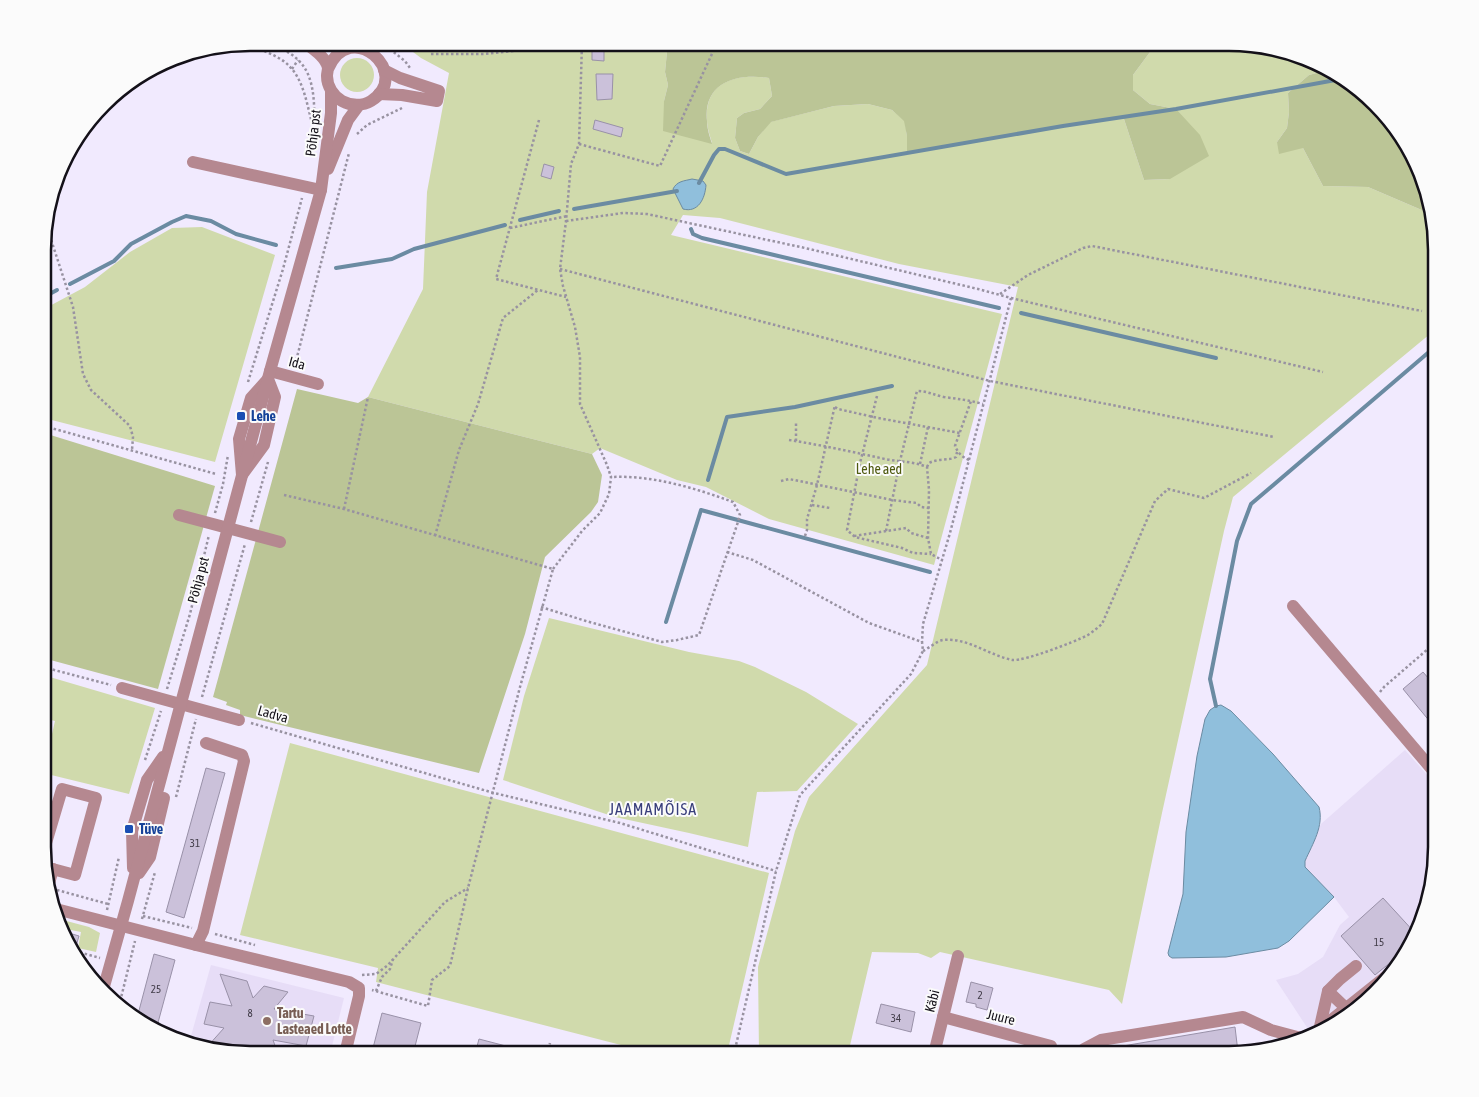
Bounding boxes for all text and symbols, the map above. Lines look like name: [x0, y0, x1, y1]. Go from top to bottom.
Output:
street label: Põhja pst: [302, 109, 324, 157]
street label: Ida: [287, 353, 307, 373]
place label: Lehe: [251, 408, 276, 424]
marker: Lehe: [235, 410, 247, 422]
park label: Lehe aed: [856, 461, 902, 477]
street label: Põhja pst: [184, 555, 212, 605]
street label: Ladva: [256, 702, 290, 726]
district label: JAAMAMÕISA: [609, 800, 697, 818]
place label: Tüve: [139, 821, 163, 837]
marker: Tüve: [123, 823, 135, 835]
house number: 31: [190, 837, 200, 849]
house number: 15: [1374, 936, 1384, 948]
house number: 25: [151, 983, 161, 995]
street label: Käbi: [921, 988, 943, 1014]
house number: 2: [977, 989, 983, 1001]
place label: Tartu Lasteaed Lotte: [277, 1005, 352, 1037]
street label: Juure: [985, 1006, 1017, 1028]
house number: 8: [247, 1007, 253, 1019]
house number: 34: [891, 1012, 901, 1024]
marker: Tartu Lasteaed Lotte: [261, 1015, 273, 1027]

